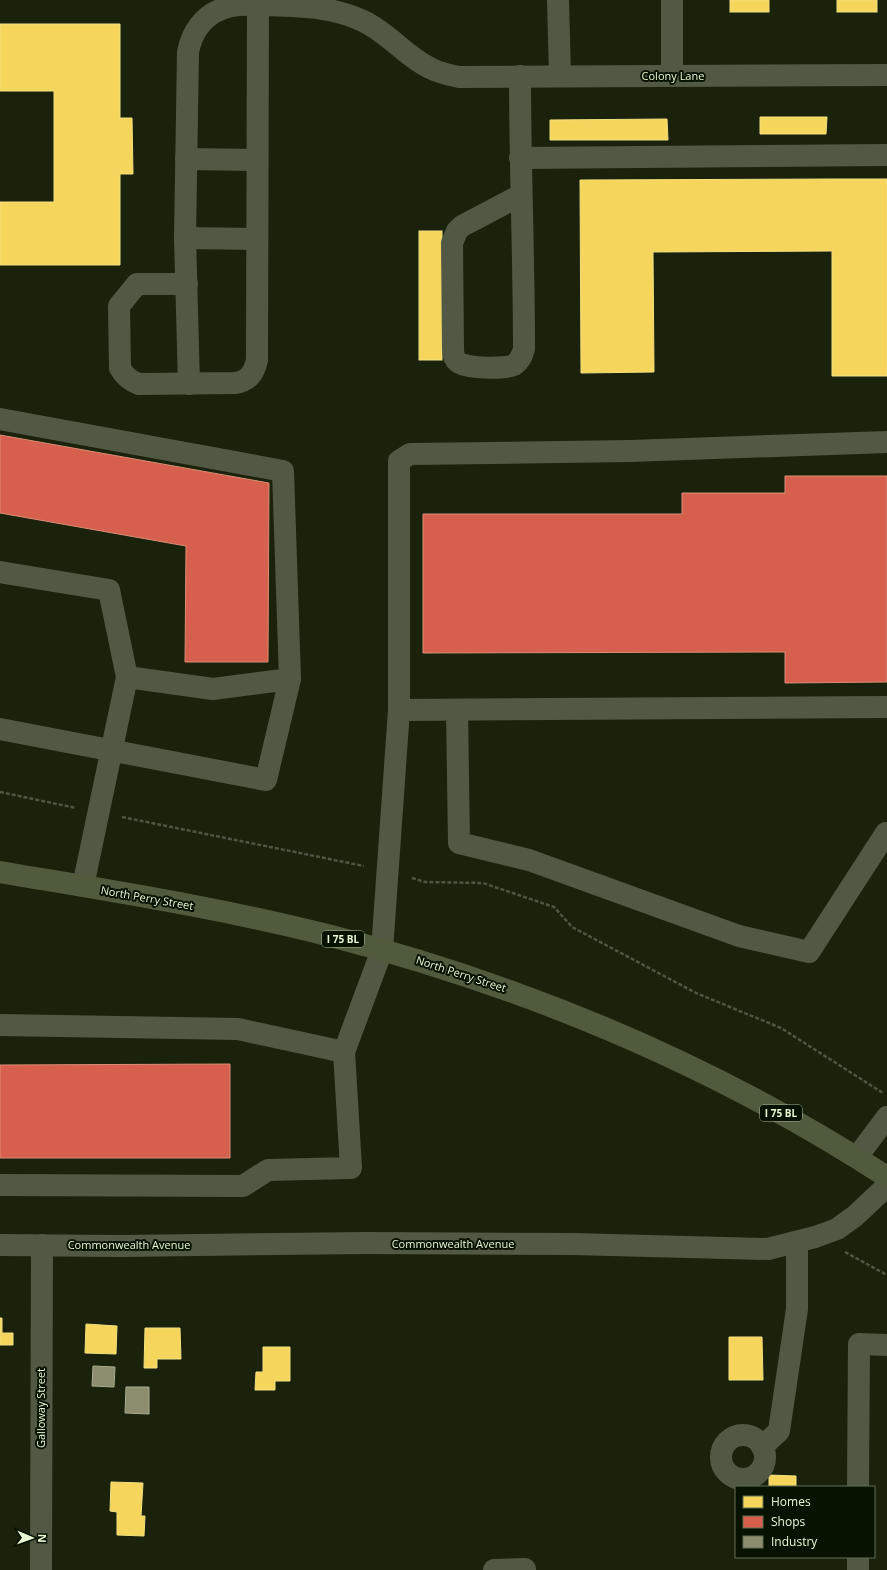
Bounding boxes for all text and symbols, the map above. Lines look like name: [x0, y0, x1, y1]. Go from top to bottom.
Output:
street label: Colony Lane: [642, 68, 704, 83]
street label: North Perry Street: [100, 882, 195, 913]
road number: I 75 BL: [322, 931, 364, 947]
street label: North Perry Street: [414, 952, 508, 995]
road number: I 75 BL: [760, 1105, 802, 1121]
street label: Commonwealth Avenue: [392, 1236, 514, 1251]
street label: Commonwealth Avenue: [68, 1237, 190, 1252]
street label: Galloway Street: [33, 1368, 48, 1448]
legend: [735, 1486, 875, 1558]
text: Homes: [771, 1493, 811, 1510]
text: Shops: [771, 1513, 806, 1530]
north arrow: [12, 1518, 52, 1558]
text: Industry: [771, 1533, 818, 1550]
text: N: [35, 1534, 50, 1543]

